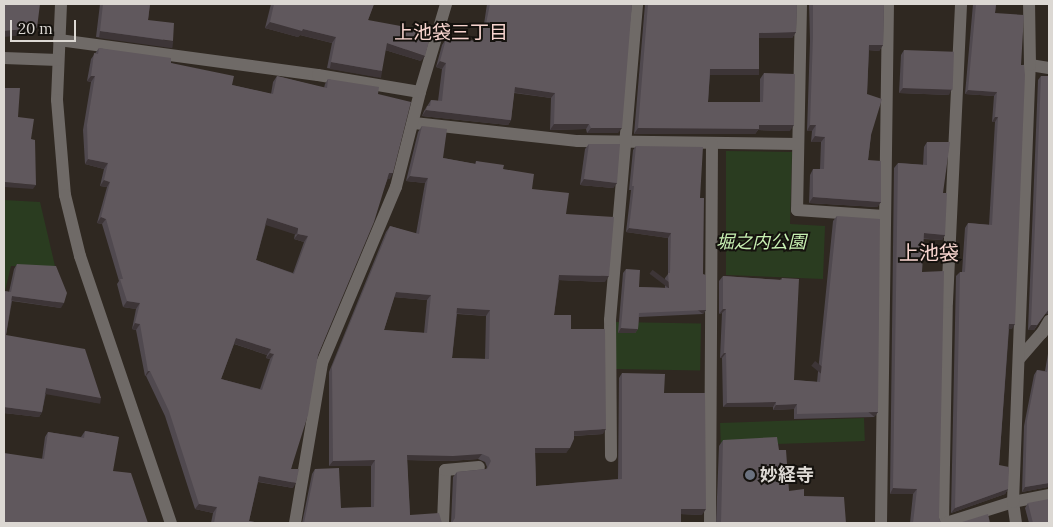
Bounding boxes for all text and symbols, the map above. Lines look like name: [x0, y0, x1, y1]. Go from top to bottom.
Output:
scale bar: [12, 10, 79, 42]
text: 20 m: [18, 19, 53, 38]
district label: 上池袋三丁目: [394, 22, 508, 44]
park label: 堀之内公園: [716, 231, 806, 253]
district label: 上池袋: [899, 240, 959, 264]
place label: 妙経寺: [760, 464, 814, 486]
marker: 妙経寺: [744, 469, 756, 481]

